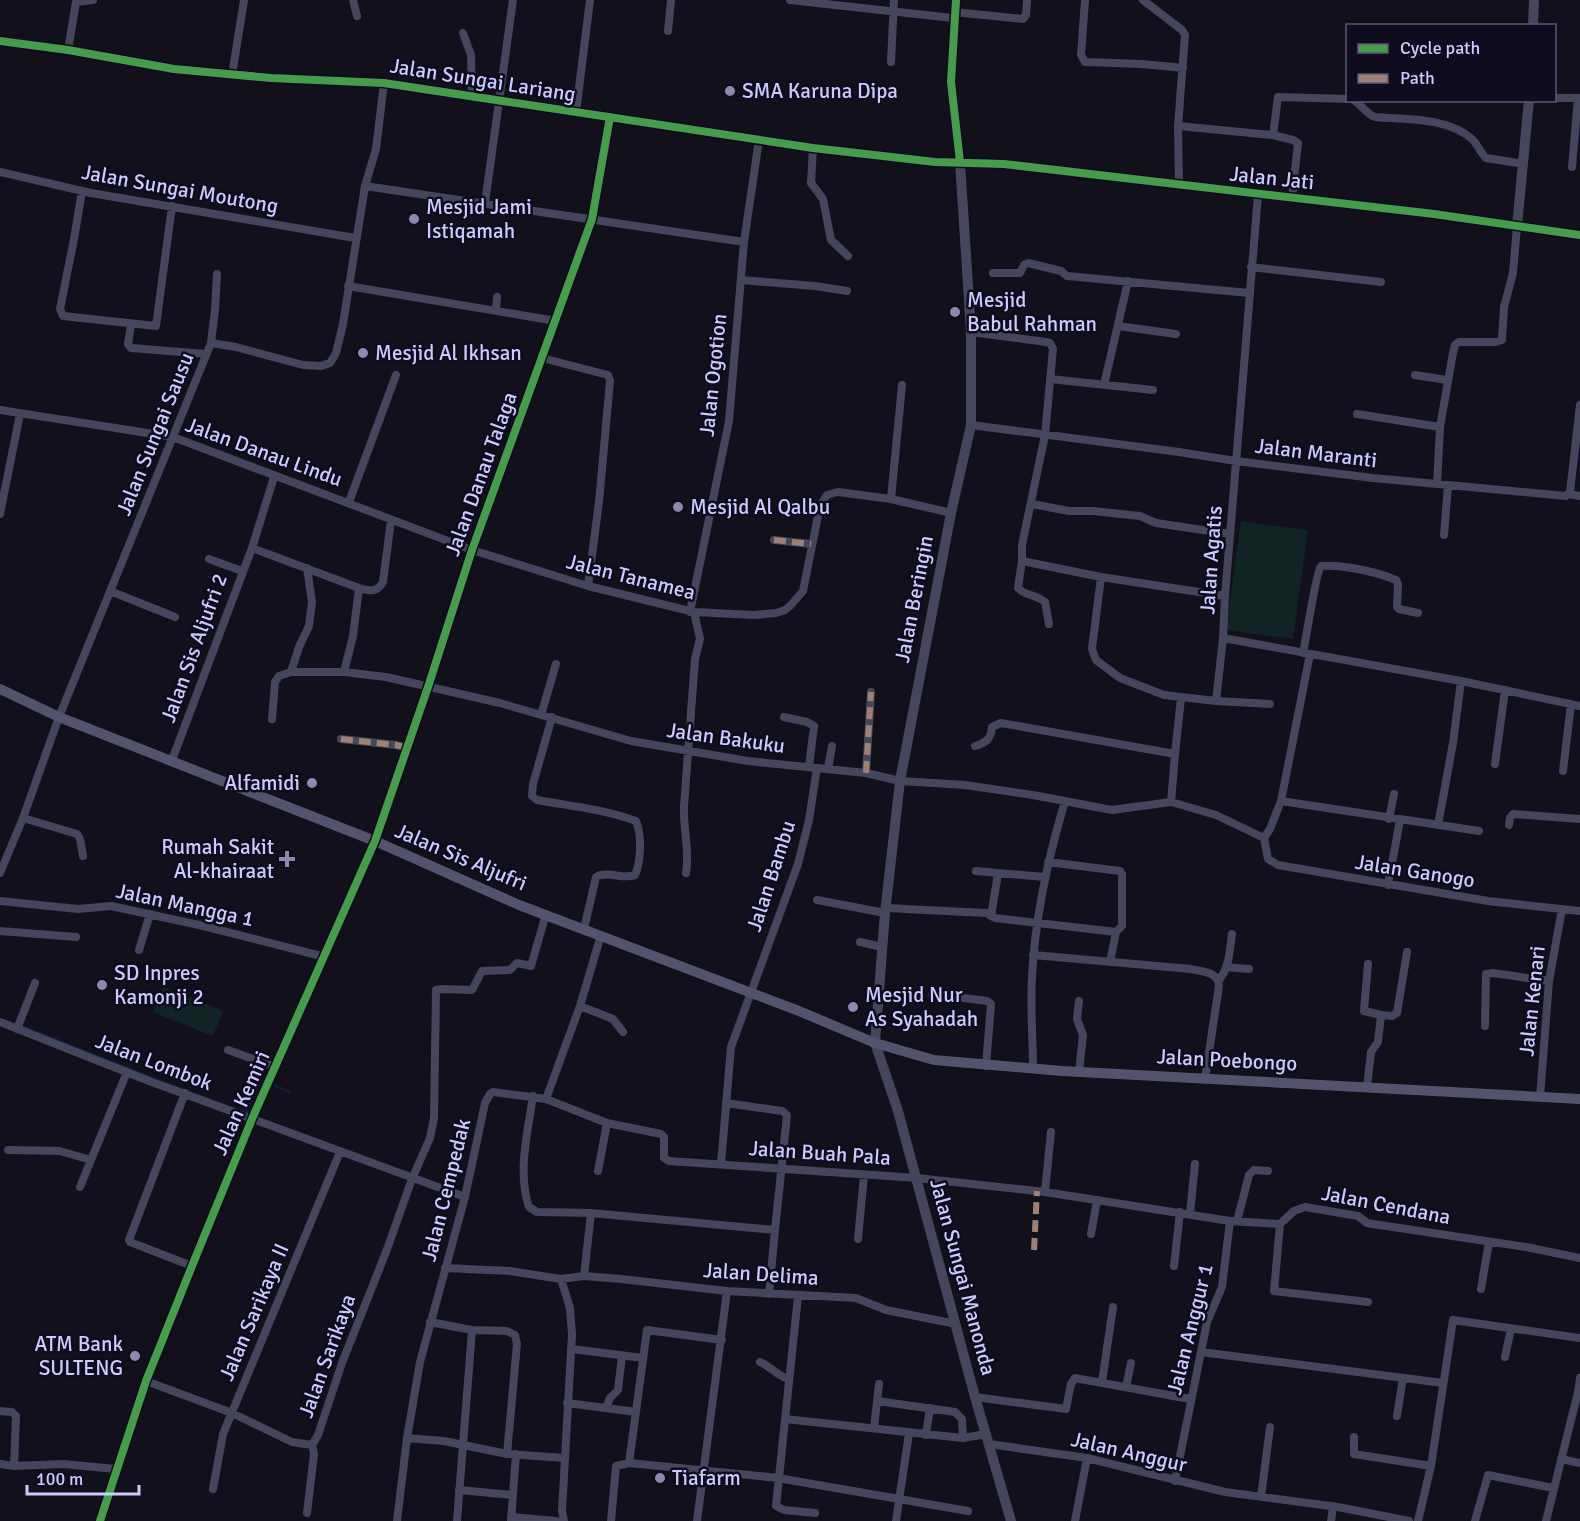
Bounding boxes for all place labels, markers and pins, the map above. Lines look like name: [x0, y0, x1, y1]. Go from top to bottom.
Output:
place label: SMA Karuna Dipa: [742, 78, 898, 104]
marker: SMA Karuna Dipa: [723, 84, 737, 98]
place label: Mesjid Jami Istiqamah: [426, 194, 532, 244]
marker: Mesjid Jami Istiqamah: [407, 212, 421, 226]
place label: Mesjid Babul Rahman: [967, 287, 1097, 337]
marker: Mesjid Babul Rahman: [948, 305, 962, 319]
place label: Mesjid Al Ikhsan: [375, 340, 522, 366]
marker: Mesjid Al Ikhsan: [356, 346, 370, 360]
place label: Mesjid Al Qalbu: [690, 494, 830, 520]
marker: Mesjid Al Qalbu: [671, 500, 685, 514]
place label: Alfamidi: [224, 770, 300, 796]
marker: Alfamidi: [305, 776, 319, 790]
place label: Rumah Sakit Al-khairaat: [161, 834, 274, 884]
marker: Rumah Sakit Al-khairaat: [278, 850, 296, 868]
place label: SD Inpres Kamonji 2: [114, 960, 204, 1010]
marker: SD Inpres Kamonji 2: [95, 978, 109, 992]
place label: Mesjid Nur As Syahadah: [865, 982, 978, 1032]
marker: Mesjid Nur As Syahadah: [846, 1000, 860, 1014]
place label: ATM Bank SULTENG: [35, 1331, 123, 1381]
marker: ATM Bank SULTENG: [128, 1349, 142, 1363]
place label: Tiafarm: [672, 1465, 741, 1491]
marker: Tiafarm: [653, 1471, 667, 1485]

